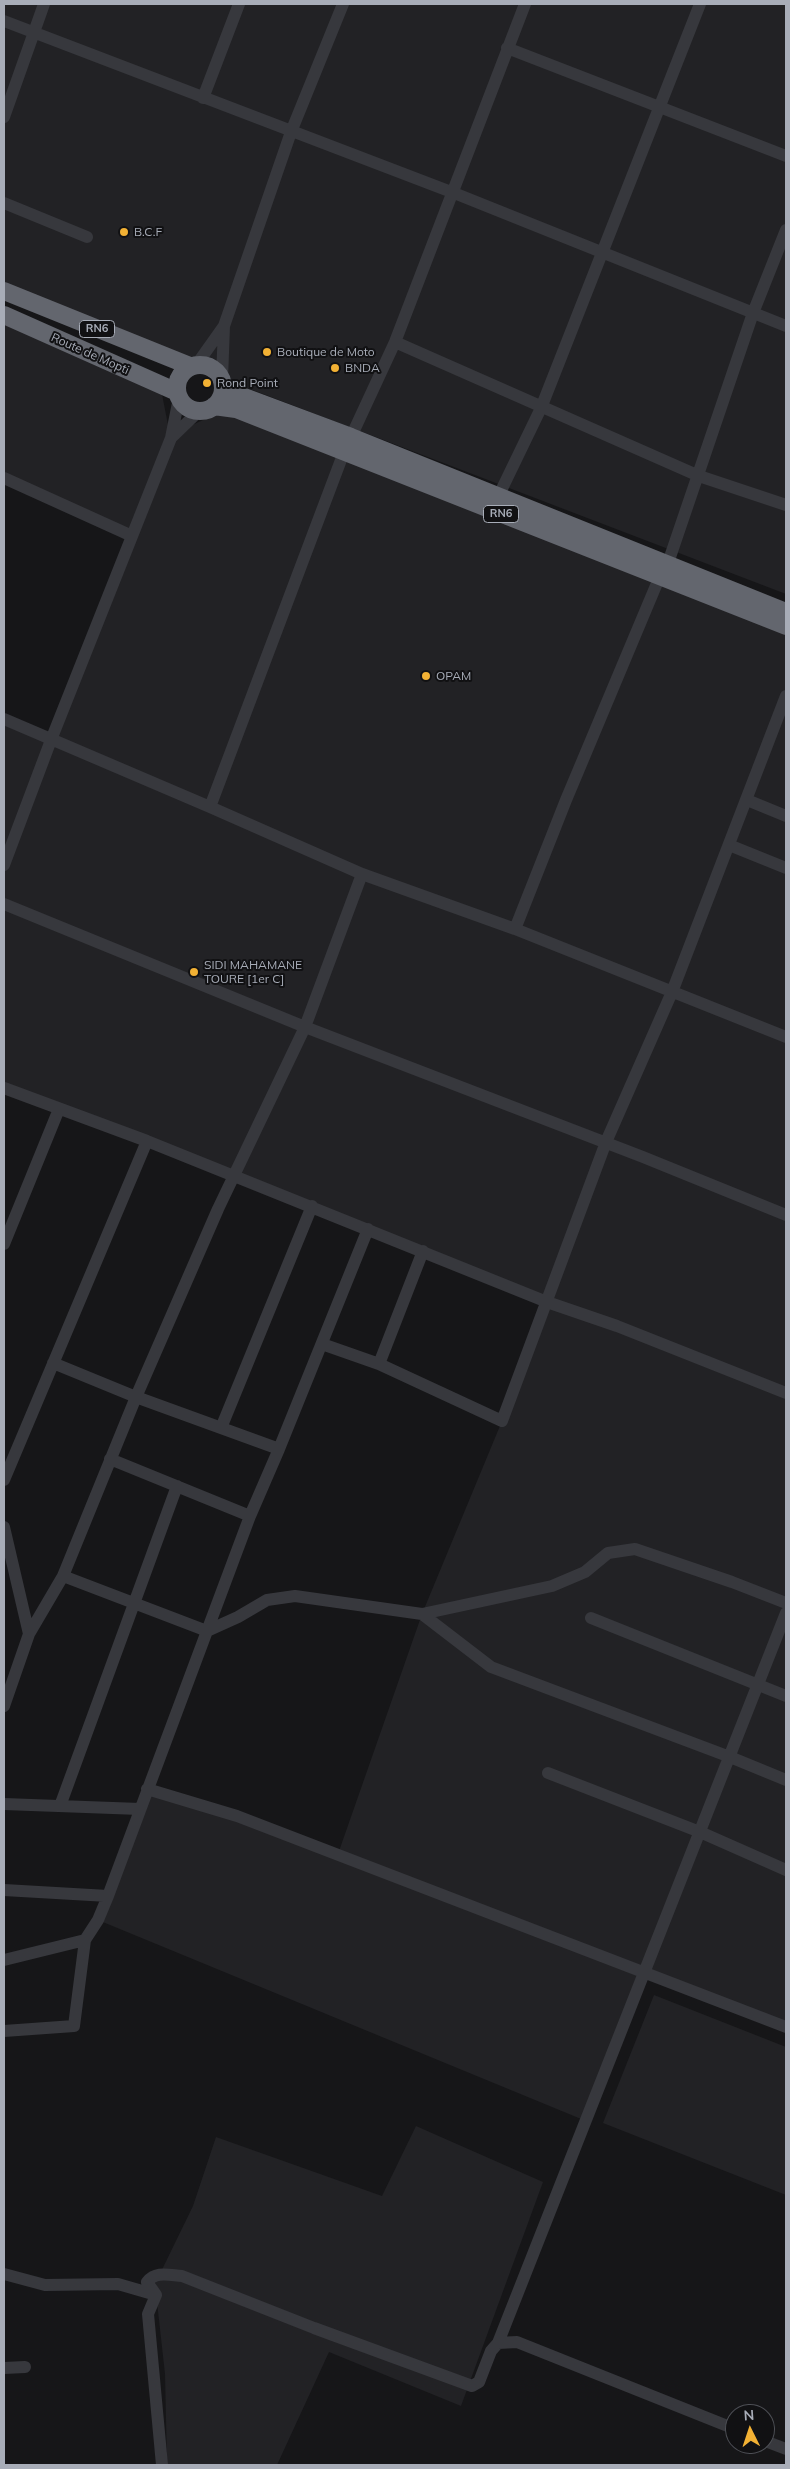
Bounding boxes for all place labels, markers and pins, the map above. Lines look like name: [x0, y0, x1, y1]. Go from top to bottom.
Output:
place label: B.C.F: [134, 225, 162, 239]
marker: B.C.F: [118, 226, 130, 238]
place label: Boutique de Moto: [277, 345, 375, 359]
marker: Boutique de Moto: [261, 346, 273, 358]
place label: BNDA: [345, 361, 380, 375]
marker: BNDA: [329, 362, 341, 374]
place label: Rond Point: [217, 376, 278, 390]
marker: Rond Point: [201, 377, 213, 389]
place label: OPAM: [436, 669, 471, 683]
marker: OPAM: [420, 670, 432, 682]
place label: SIDI MAHAMANE TOURE [1er C]: [204, 958, 302, 986]
marker: SIDI MAHAMANE TOURE [1er C]: [188, 966, 200, 978]

